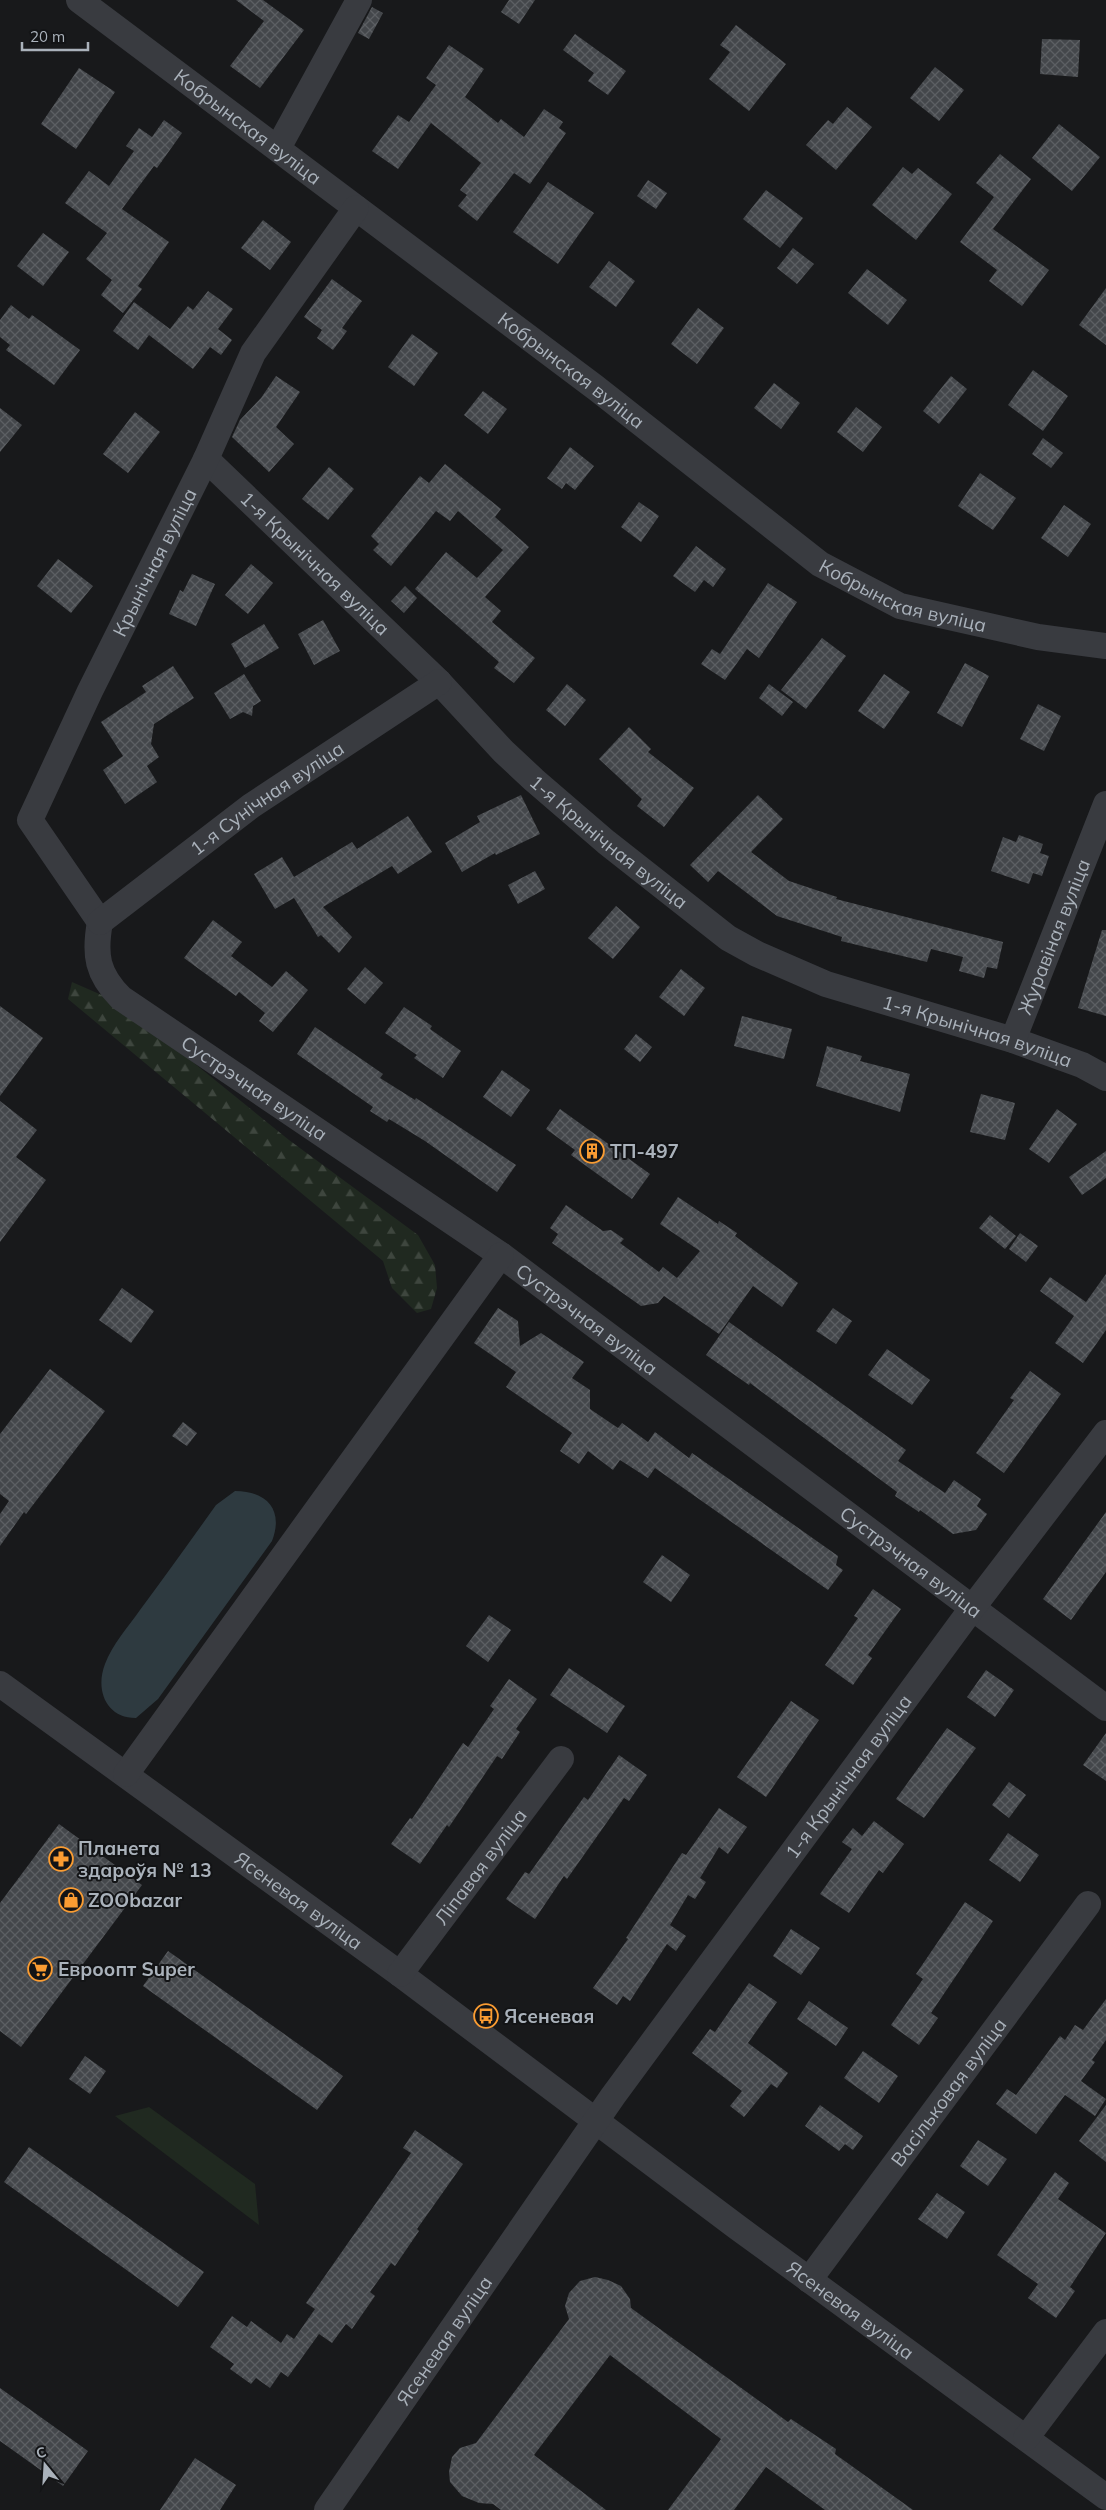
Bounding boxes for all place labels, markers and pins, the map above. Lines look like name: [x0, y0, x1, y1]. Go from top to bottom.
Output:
building icon: ТП-497: [579, 1138, 605, 1164]
place label: ТП-497: [610, 1139, 679, 1163]
place label: Планета здароўя № 13: [78, 1836, 212, 1882]
pharmacy icon: Планета здароўя № 13: [48, 1846, 74, 1872]
shop icon: ZOObazar: [58, 1887, 84, 1913]
place label: ZOObazar: [88, 1888, 182, 1912]
supermarket icon: Евроопт Super: [27, 1956, 53, 1982]
place label: Евроопт Super: [58, 1957, 195, 1981]
bus stop icon: Ясеневая: [473, 2003, 499, 2029]
place label: Ясеневая: [504, 2004, 594, 2028]

